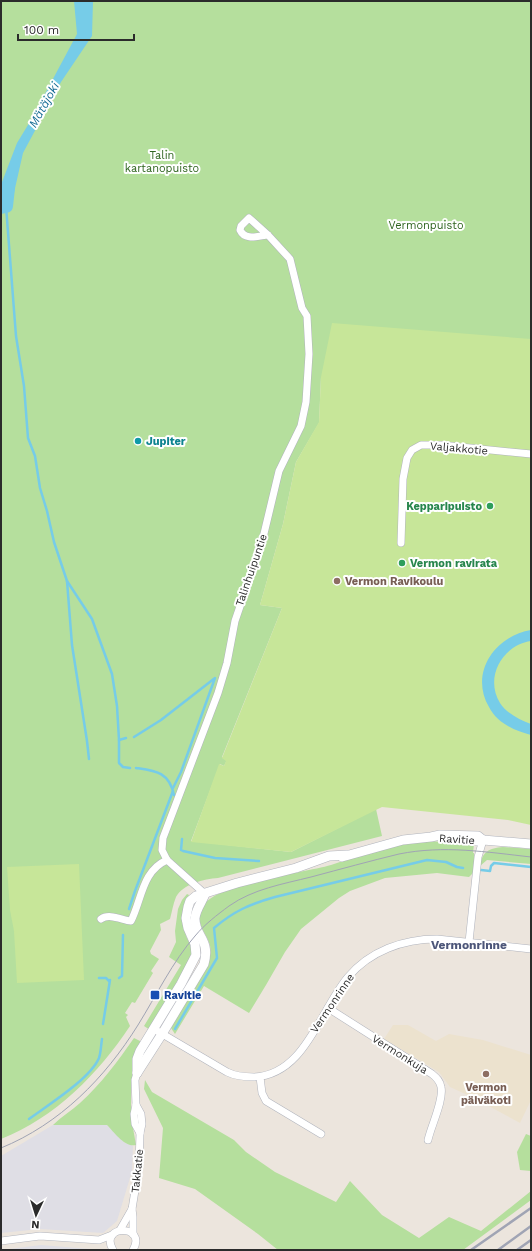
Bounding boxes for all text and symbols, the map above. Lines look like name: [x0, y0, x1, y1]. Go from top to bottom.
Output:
scale bar: [18, 16, 134, 42]
text: 100 m: [24, 23, 59, 37]
water label: Mätäjoki: [26, 79, 63, 130]
park label: Talin kartanopuisto: [125, 149, 199, 175]
park label: Vermonpuisto: [389, 219, 463, 232]
place label: Jupiter: [146, 435, 186, 448]
marker: Jupiter: [133, 436, 143, 446]
street label: Valjakkotie: [430, 440, 488, 457]
place label: Kepparipuisto: [406, 500, 482, 513]
marker: Kepparipuisto: [485, 501, 495, 511]
street label: Talinhuipuntie: [233, 532, 270, 608]
place label: Vermon ravirata: [410, 557, 498, 570]
marker: Vermon ravirata: [397, 558, 407, 568]
place label: Vermon Ravikoulu: [345, 575, 443, 588]
marker: Vermon Ravikoulu: [332, 576, 342, 586]
street label: Ravitie: [439, 832, 475, 847]
district label: Vermonrinne: [431, 938, 507, 952]
street label: Vermonrinne: [308, 971, 357, 1035]
marker: Ravitie: [149, 989, 161, 1001]
place label: Ravitie: [164, 989, 201, 1002]
street label: Vermonkuja: [369, 1032, 430, 1077]
marker: Vermon päiväkoti: [481, 1069, 491, 1079]
place label: Vermon päiväkoti: [461, 1081, 511, 1107]
street label: Takkatie: [129, 1148, 146, 1194]
north arrow: [16, 1195, 56, 1235]
text: N: [31, 1218, 40, 1231]

